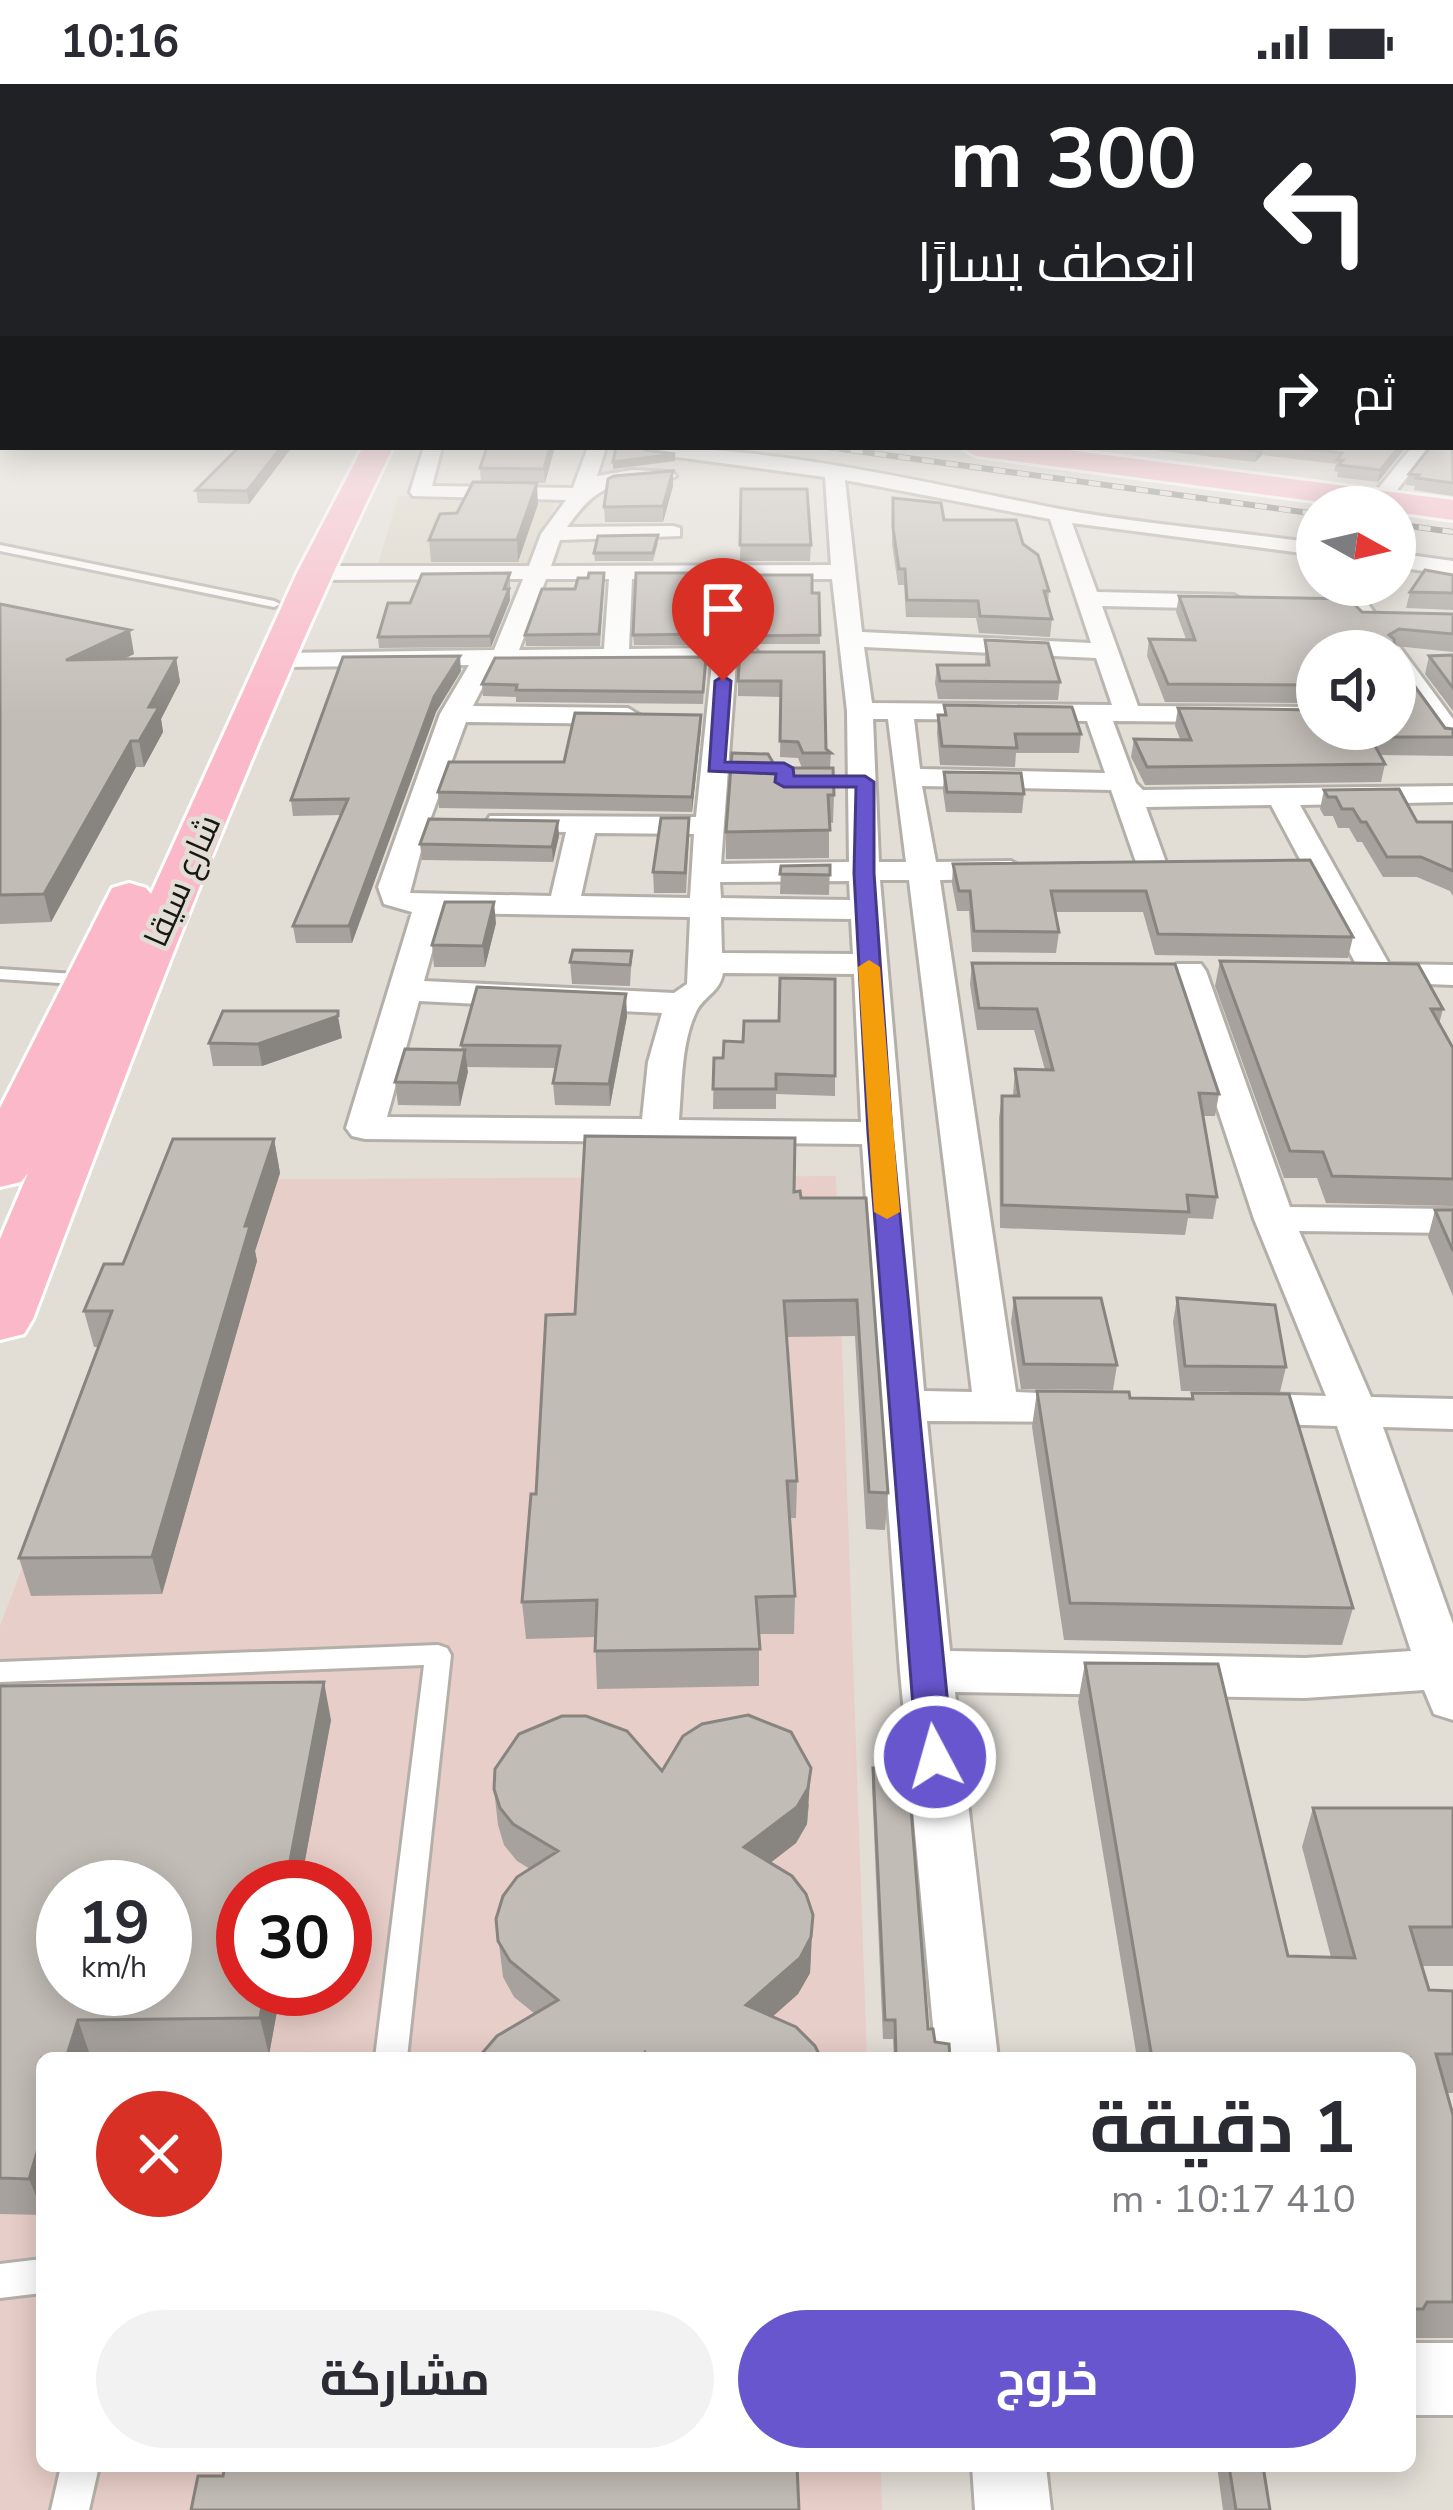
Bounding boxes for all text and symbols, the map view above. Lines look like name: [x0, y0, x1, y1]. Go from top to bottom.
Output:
text: 10:16: [60, 12, 179, 73]
text: 300 m: [949, 102, 1197, 217]
icon: left: [1239, 132, 1395, 288]
text: انعطف يسارًا: [917, 226, 1197, 300]
icon: right: [1263, 360, 1329, 426]
text: ثم: [1353, 365, 1395, 426]
north arrow: [1296, 486, 1416, 606]
map controls: [1296, 486, 1416, 750]
pin: [672, 558, 774, 681]
icon: arrive: [690, 576, 756, 642]
button: sound: [1296, 630, 1416, 750]
street label: شارع سيقا: [134, 808, 232, 954]
position arrow: [872, 1694, 998, 1820]
speed limit sign: 30: [216, 1860, 372, 2016]
text: 19: [78, 1882, 150, 1964]
text: km/h: [81, 1947, 147, 1988]
text: 1 دقيقة: [1090, 2079, 1356, 2177]
button: close: [96, 2091, 222, 2217]
text: 410 m · 10:17: [1111, 2173, 1356, 2226]
button: مشاركة: [96, 2310, 714, 2448]
button: خروج: [738, 2310, 1356, 2448]

